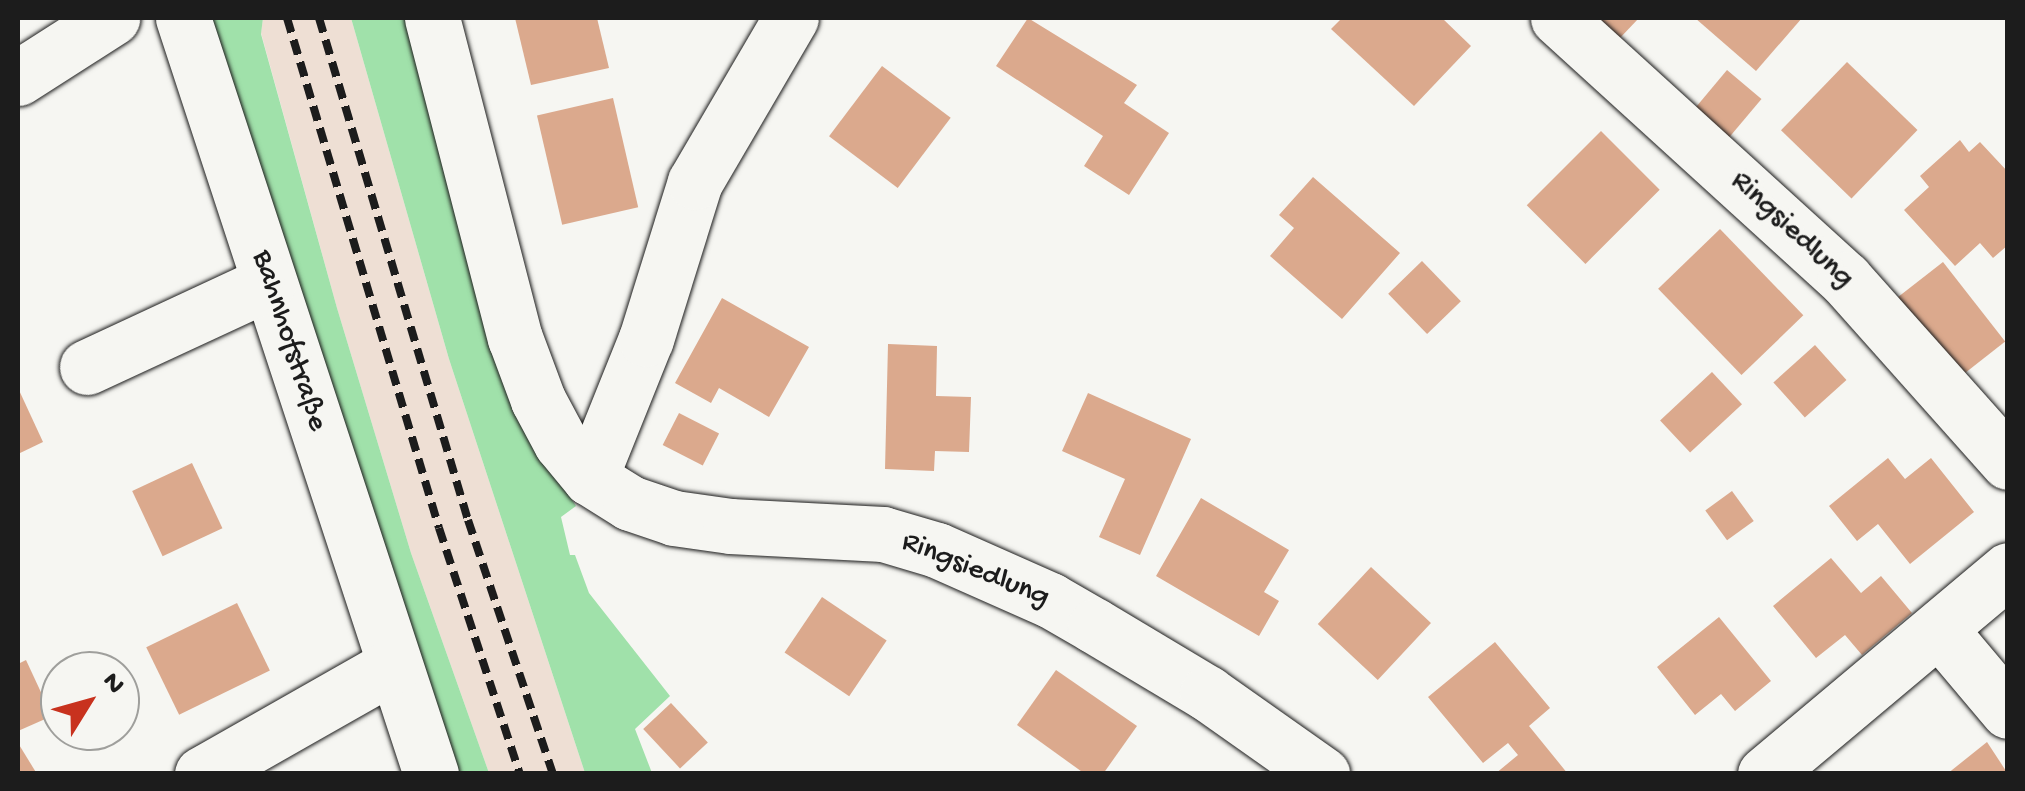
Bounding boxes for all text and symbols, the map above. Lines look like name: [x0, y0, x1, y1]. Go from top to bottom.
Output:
street label: Ringsiedlung: [1722, 165, 1860, 297]
street label: Bahnhofstraße: [242, 246, 334, 436]
street label: Ringsiedlung: [896, 525, 1054, 617]
north arrow: [40, 651, 140, 751]
text: N: [94, 667, 131, 701]

